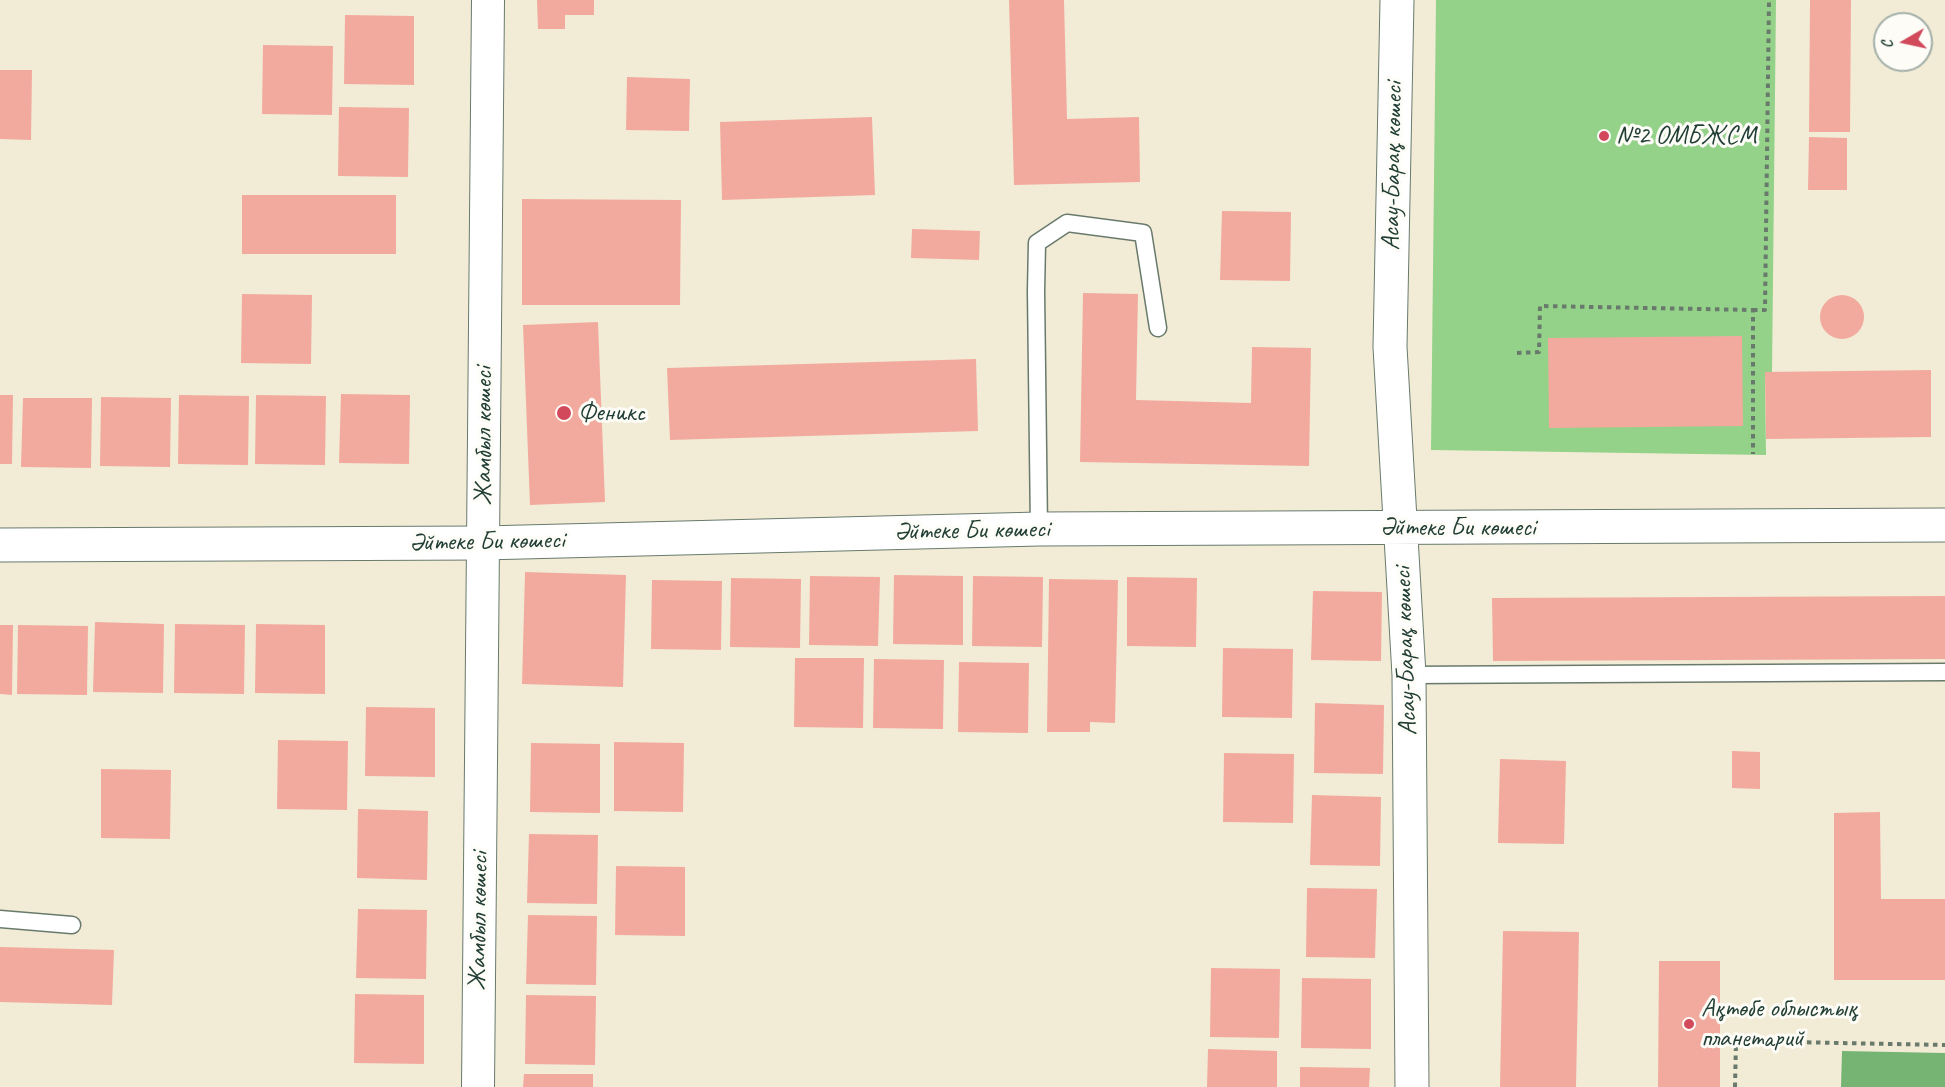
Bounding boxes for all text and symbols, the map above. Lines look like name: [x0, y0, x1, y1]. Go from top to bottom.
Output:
north arrow: [1873, 12, 1933, 72]
text: С: [1877, 39, 1898, 50]
street label: Асау-Барақ көшесі: [1376, 81, 1410, 251]
place label: №2 ОМБЖСМ: [1616, 120, 1757, 152]
marker: №2 ОМБЖСМ: [1597, 129, 1611, 143]
street label: Жамбыл көшесі: [468, 366, 500, 506]
place label: Феникс: [578, 397, 645, 429]
marker: Феникс: [555, 404, 573, 422]
street label: Әйтеке Би көшесі: [1380, 512, 1536, 544]
street label: Әйтеке Би көшесі: [894, 514, 1050, 548]
street label: Әйтеке Би көшесі: [409, 525, 565, 559]
street label: Асау-Барақ көшесі: [1387, 566, 1425, 736]
street label: Жамбыл көшесі: [462, 851, 496, 991]
place label: Ақтөбе облыстық планетарий: [1701, 993, 1857, 1054]
marker: Ақтөбе облыстық планетарий: [1682, 1017, 1696, 1031]

